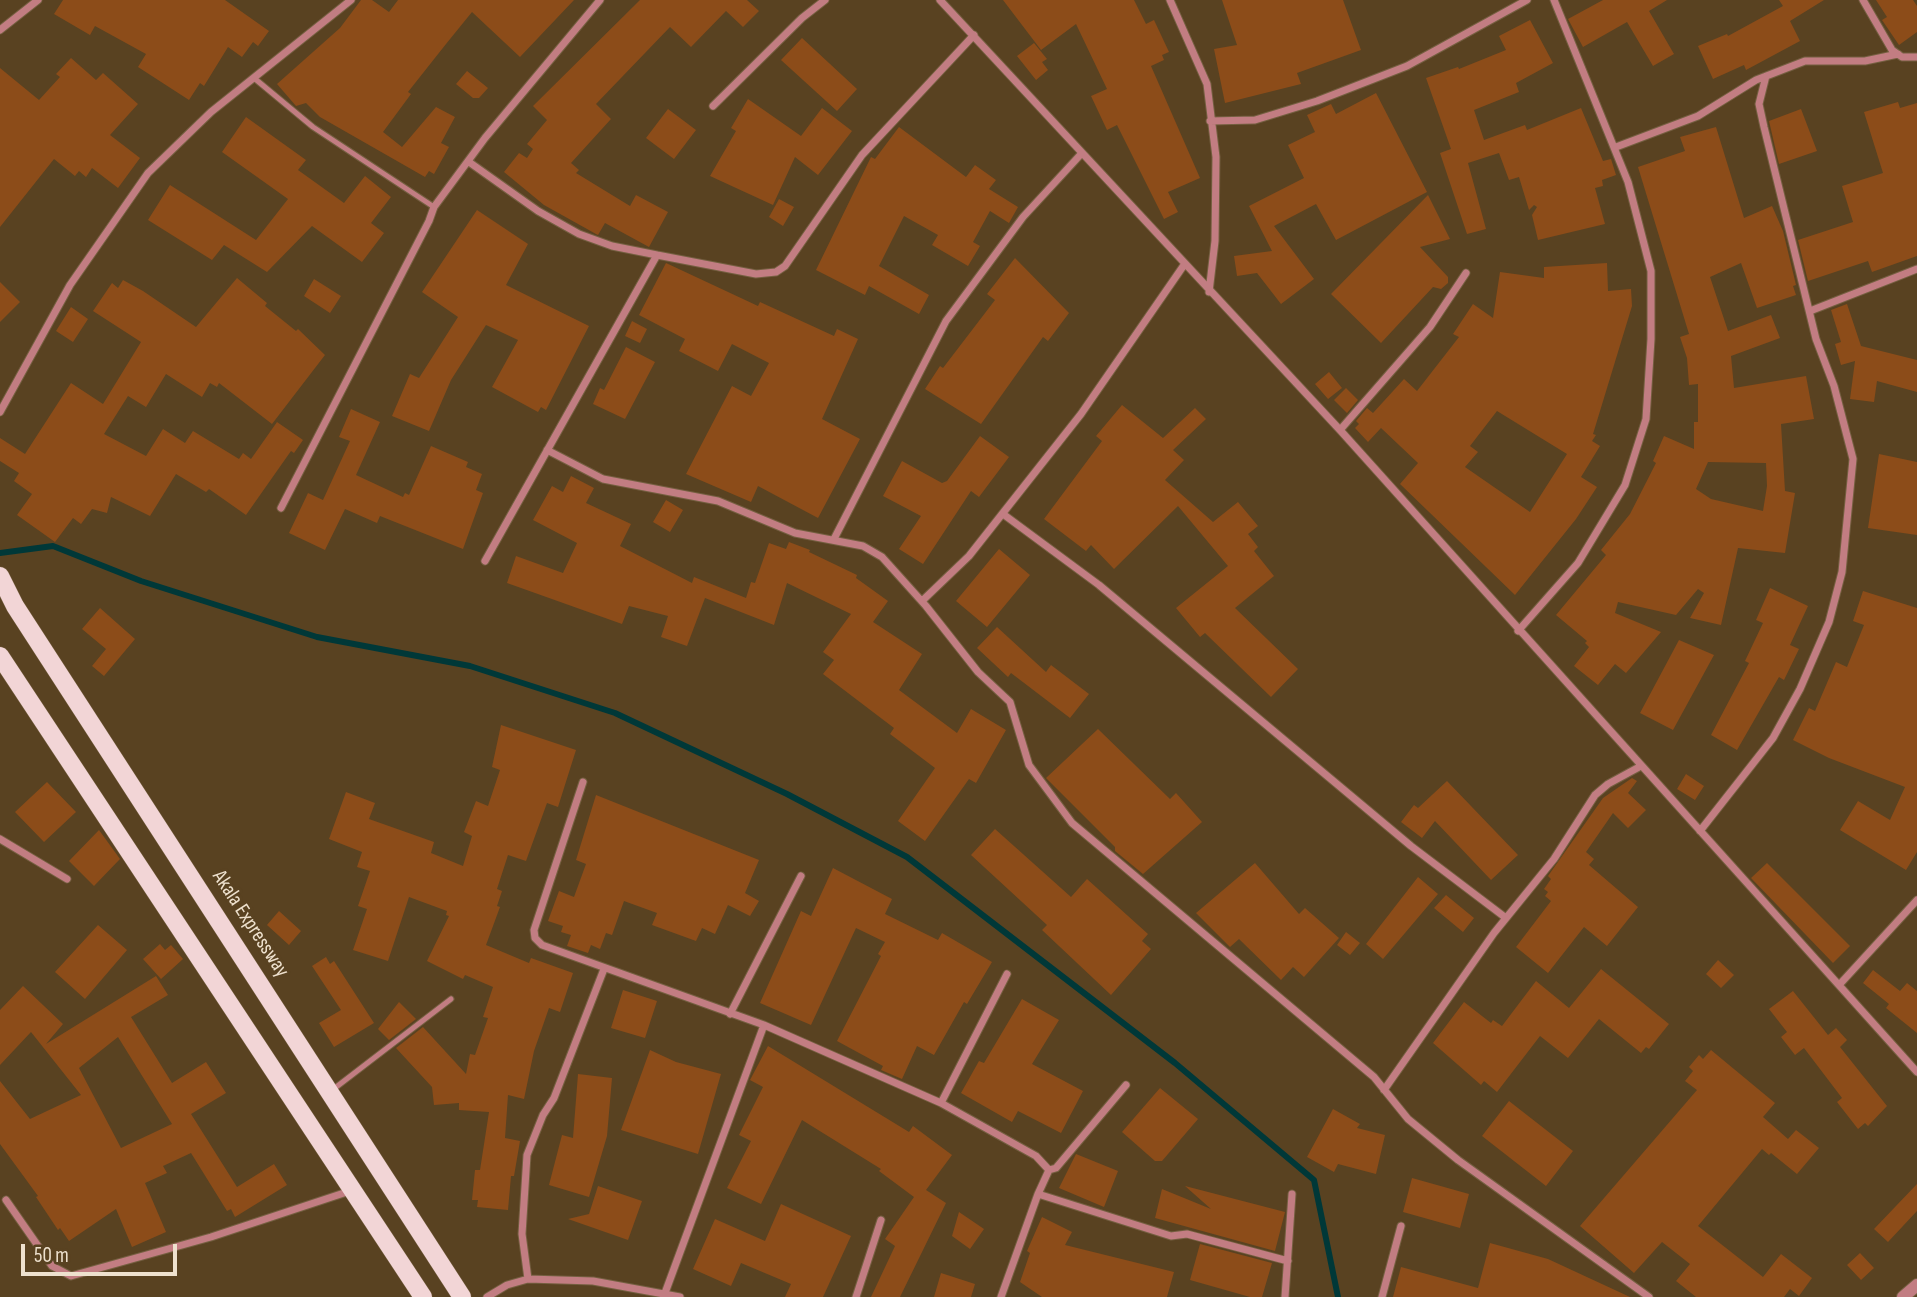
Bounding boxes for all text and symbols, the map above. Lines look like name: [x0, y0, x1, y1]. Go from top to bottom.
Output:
street label: Akala Expressway: [206, 866, 294, 982]
scale bar: [24, 1230, 180, 1274]
text: 50 m: [34, 1243, 69, 1268]

